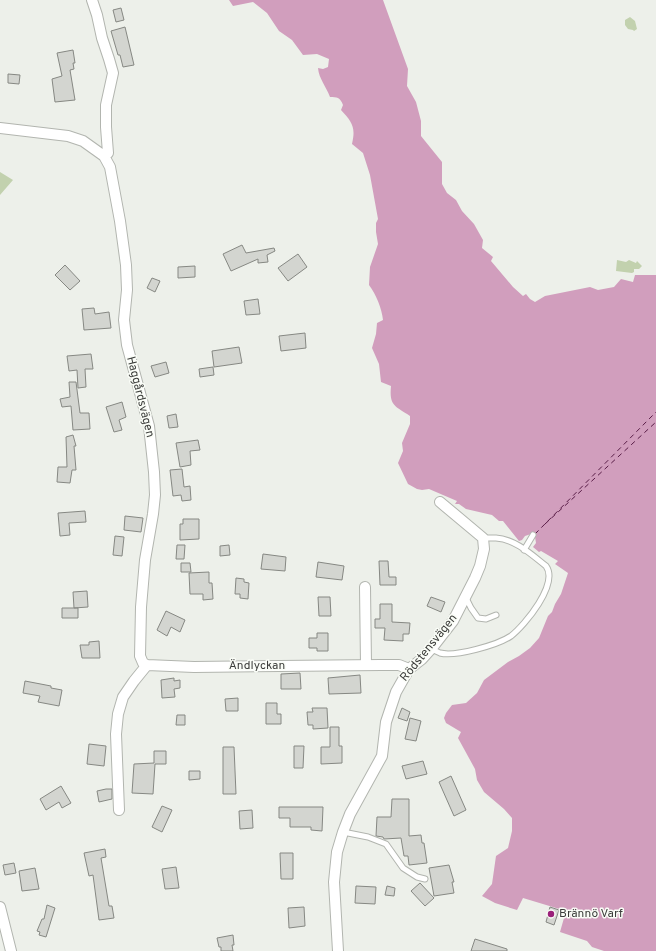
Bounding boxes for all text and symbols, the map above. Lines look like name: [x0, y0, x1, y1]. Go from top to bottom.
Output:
street label: Haggårdsvägen: [122, 355, 158, 439]
street label: Rödstensvägen: [397, 611, 461, 685]
street label: Ändlyckan: [229, 658, 285, 674]
place label: Brännö Varf: [559, 906, 623, 922]
marker: Brännö Varf: [546, 909, 556, 919]

